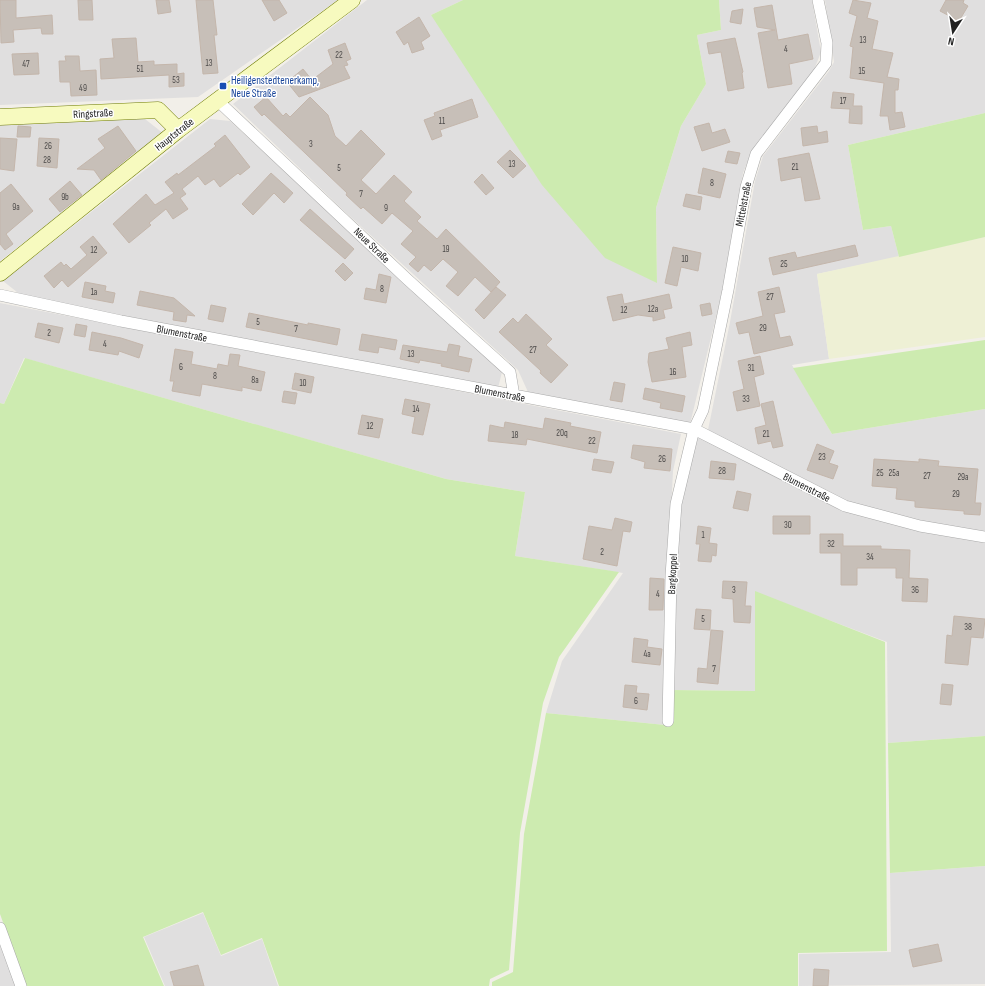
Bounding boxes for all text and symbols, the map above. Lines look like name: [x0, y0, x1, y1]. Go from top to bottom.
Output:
north arrow: [933, 12, 973, 52]
text: N: [947, 34, 955, 48]
house number: 13: [860, 35, 867, 46]
house number: 4: [784, 44, 788, 55]
house number: 22: [335, 50, 343, 61]
house number: 13: [206, 58, 213, 69]
house number: 47: [22, 59, 30, 70]
house number: 51: [137, 64, 144, 75]
house number: 15: [859, 66, 866, 77]
place label: Heiligenstedtenerkamp, Neue Straße: [231, 74, 319, 100]
house number: 53: [172, 75, 180, 86]
marker: Heiligenstedtenerkamp, Neue Straße: [218, 81, 228, 91]
house number: 49: [79, 83, 87, 94]
house number: 17: [840, 96, 847, 107]
street label: Ringstraße: [73, 106, 113, 121]
street label: Hauptstraße: [152, 115, 196, 154]
house number: 11: [439, 116, 446, 127]
house number: 3: [309, 139, 313, 150]
house number: 26: [44, 141, 52, 152]
house number: 28: [43, 155, 51, 166]
house number: 13: [509, 159, 516, 170]
house number: 21: [792, 162, 799, 173]
house number: 5: [337, 163, 341, 174]
house number: 8: [710, 178, 714, 189]
street label: Mittelstraße: [733, 181, 754, 228]
house number: 7: [359, 189, 363, 200]
house number: 9b: [61, 192, 69, 203]
house number: 9a: [12, 202, 20, 213]
house number: 9: [384, 203, 388, 214]
street label: Neue Straße: [351, 225, 392, 266]
house number: 19: [442, 244, 450, 255]
house number: 12: [91, 245, 98, 256]
house number: 10: [681, 254, 689, 265]
house number: 25: [780, 259, 788, 270]
house number: 8: [380, 284, 384, 295]
house number: 1a: [91, 287, 97, 298]
house number: 27: [766, 292, 774, 303]
house number: 12a: [648, 304, 658, 315]
house number: 12: [621, 305, 628, 316]
house number: 5: [256, 317, 260, 328]
street label: Blumenstraße: [155, 322, 208, 345]
house number: 29: [759, 323, 767, 334]
house number: 7: [294, 324, 298, 335]
house number: 2: [47, 328, 51, 339]
house number: 4: [103, 339, 107, 350]
house number: 27: [529, 345, 537, 356]
house number: 13: [408, 349, 415, 360]
house number: 6: [179, 362, 183, 373]
house number: 31: [748, 363, 755, 374]
house number: 16: [669, 367, 677, 378]
house number: 8: [213, 371, 217, 382]
house number: 8a: [251, 375, 259, 386]
house number: 10: [299, 378, 307, 389]
street label: Blumenstraße: [473, 382, 526, 405]
house number: 33: [742, 394, 750, 405]
house number: 14: [413, 404, 420, 415]
house number: 12: [367, 421, 374, 432]
house number: 20q: [556, 428, 568, 439]
house number: 21: [763, 429, 770, 440]
house number: 18: [511, 430, 519, 441]
house number: 22: [588, 436, 596, 447]
house number: 23: [818, 452, 826, 463]
house number: 26: [658, 454, 666, 465]
house number: 28: [718, 466, 726, 477]
house number: 25: [876, 468, 884, 479]
house number: 25a: [889, 468, 899, 479]
street label: Blumenstraße: [781, 470, 833, 505]
house number: 27: [923, 471, 931, 482]
house number: 29a: [957, 472, 969, 483]
house number: 29: [952, 489, 960, 500]
house number: 30: [784, 520, 792, 531]
house number: 1: [701, 530, 705, 541]
house number: 32: [827, 539, 835, 550]
house number: 2: [600, 547, 604, 558]
house number: 34: [866, 552, 874, 563]
street label: Bargkoppel: [665, 553, 680, 595]
house number: 3: [732, 585, 736, 596]
house number: 36: [911, 585, 919, 596]
house number: 4: [656, 589, 660, 600]
house number: 5: [701, 614, 705, 625]
house number: 38: [964, 622, 972, 633]
house number: 4a: [643, 649, 651, 660]
house number: 7: [712, 664, 716, 675]
house number: 6: [634, 696, 638, 707]

